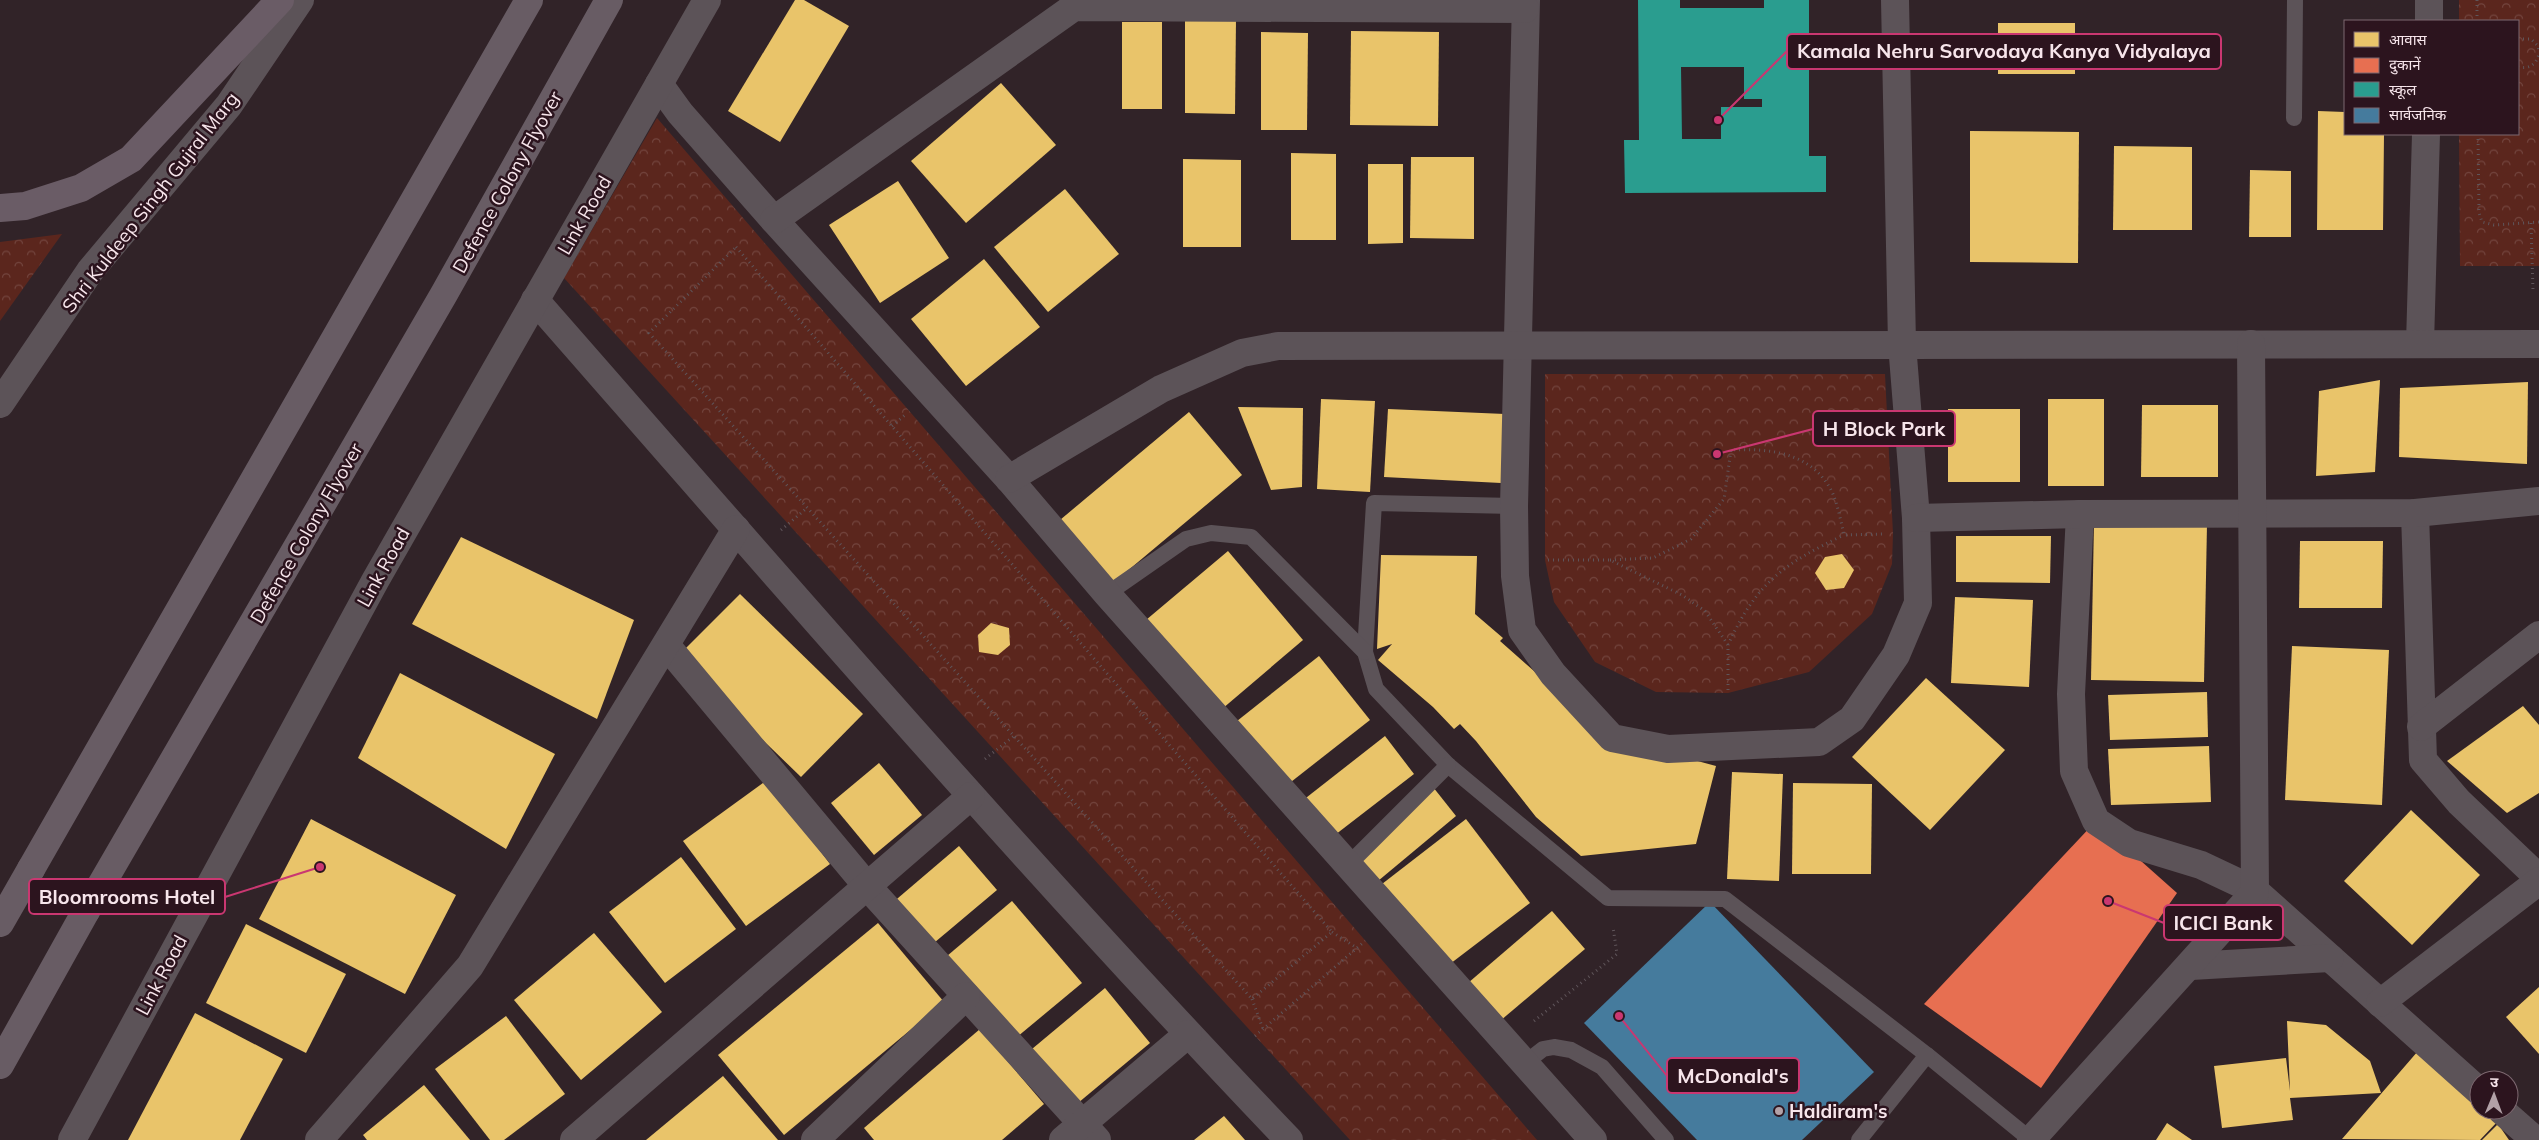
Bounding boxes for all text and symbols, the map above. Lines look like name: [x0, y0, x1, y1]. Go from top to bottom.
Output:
legend: [2344, 20, 2519, 135]
text: आवास: [2389, 30, 2428, 49]
callout: Kamala Nehru Sarvodaya Kanya Vidyalaya: [1787, 34, 2221, 69]
text: Kamala Nehru Sarvodaya Kanya Vidyalaya: [1797, 38, 2211, 63]
text: दुकानें: [2389, 55, 2421, 75]
text: स्कूल: [2389, 80, 2417, 100]
street label: Shri Kuldeep Singh Gujral Marg: [56, 87, 244, 317]
street label: Defence Colony Flyover: [447, 87, 567, 277]
text: सार्वजनिक: [2389, 105, 2447, 124]
street label: Link Road: [552, 171, 616, 259]
callout: H Block Park: [1813, 411, 1955, 446]
text: H Block Park: [1823, 416, 1946, 441]
street label: Defence Colony Flyover: [245, 438, 368, 627]
street label: Link Road: [351, 523, 415, 611]
callout: Bloomrooms Hotel: [29, 879, 225, 914]
text: Bloomrooms Hotel: [39, 884, 215, 909]
callout: ICICI Bank: [2164, 905, 2283, 940]
text: ICICI Bank: [2173, 910, 2274, 935]
street label: Link Road: [130, 931, 192, 1019]
callout: McDonald's: [1667, 1058, 1799, 1093]
text: McDonald's: [1677, 1063, 1789, 1088]
north arrow: [2469, 1070, 2519, 1120]
text: उ: [2490, 1073, 2499, 1091]
place label: Haldiram's: [1789, 1099, 1888, 1123]
marker: Haldiram's: [1773, 1105, 1785, 1117]

